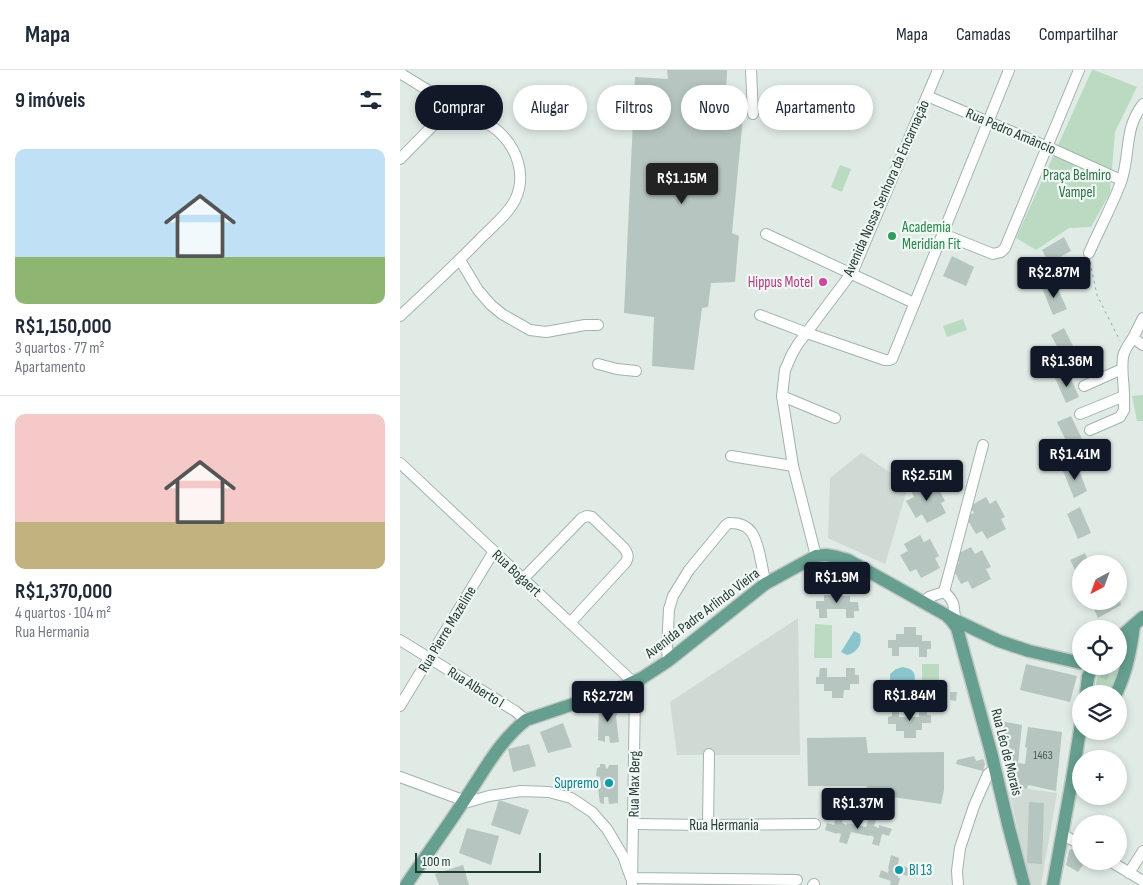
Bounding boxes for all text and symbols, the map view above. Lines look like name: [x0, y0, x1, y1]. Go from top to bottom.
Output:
text: Mapa: [25, 20, 70, 49]
text: Mapa: [896, 24, 928, 45]
text: Camadas: [956, 24, 1011, 45]
text: Compartilhar: [1039, 24, 1118, 45]
chip: Comprar: [415, 85, 503, 130]
chip: Alugar: [513, 85, 587, 130]
chip: Filtros: [597, 85, 671, 130]
chip: Novo: [681, 85, 748, 130]
chip: Apartamento: [758, 85, 873, 130]
icon: filters: [357, 86, 385, 114]
text: 9 imóveis: [15, 88, 85, 113]
street label: Avenida Nossa Senhora da Encarnação: [839, 97, 934, 280]
street label: Rua Pedro Amâncio: [963, 104, 1059, 159]
pin: R$1.15M: [636, 162, 728, 205]
park label: Praça Belmiro Vampel: [1043, 166, 1111, 202]
text: R$1.15M: [657, 169, 707, 188]
icon: home: [155, 181, 245, 271]
place label: Academia Meridian Fit: [901, 218, 961, 254]
marker: Academia Meridian Fit: [886, 230, 898, 242]
pin: R$2.87M: [1008, 256, 1100, 299]
text: R$2.87M: [1028, 263, 1080, 282]
place label: Hippus Motel: [748, 273, 813, 292]
marker: Hippus Motel: [817, 276, 829, 288]
text: R$1,150,000: [15, 314, 112, 339]
text: 3 quartos · 77 m²: [15, 339, 105, 358]
pin: R$1.36M: [1021, 346, 1113, 388]
text: R$1.36M: [1041, 352, 1093, 371]
text: Apartamento: [15, 358, 86, 377]
pin: R$1.41M: [1029, 438, 1121, 481]
text: R$1.41M: [1050, 445, 1100, 464]
icon: home: [155, 447, 245, 537]
pin: R$2.51M: [881, 460, 973, 502]
text: R$2.51M: [902, 466, 952, 485]
street label: Rua Bogaert: [488, 546, 546, 601]
north arrow: [1072, 555, 1128, 610]
map controls: [1072, 555, 1127, 870]
pin: R$1.9M: [796, 562, 878, 604]
street label: Avenida Padre Arlindo Vieira: [640, 564, 764, 663]
text: R$1.9M: [815, 568, 859, 587]
text: R$1,370,000: [15, 579, 112, 604]
street label: Rua Pierre Mazeline: [414, 583, 481, 676]
text: 4 quartos · 104 m²: [15, 604, 111, 623]
button: locate: [1072, 620, 1127, 675]
text: Rua Hermania: [15, 623, 89, 642]
street label: Rua Alberto I: [444, 663, 508, 712]
pin: R$2.72M: [562, 680, 654, 723]
pin: R$1.84M: [864, 680, 956, 722]
button: layers: [1072, 685, 1127, 740]
text: R$1.84M: [884, 686, 936, 705]
text: R$2.72M: [583, 687, 633, 706]
street label: Rua Léo de Morais: [987, 707, 1027, 798]
house number: 1463: [1033, 748, 1053, 763]
button: +: [1072, 750, 1127, 805]
street label: Rua Max Berg: [624, 751, 645, 817]
place label: Supremo: [554, 774, 599, 793]
marker: Supremo: [603, 777, 615, 789]
pin: R$1.37M: [812, 788, 904, 830]
text: R$1.37M: [833, 794, 883, 813]
button: −: [1072, 815, 1127, 870]
street label: Rua Hermania: [689, 816, 759, 835]
scale bar: [415, 850, 541, 873]
text: 100 m: [422, 853, 451, 870]
place label: Bl 13: [909, 861, 932, 880]
marker: Bl 13: [893, 864, 905, 876]

